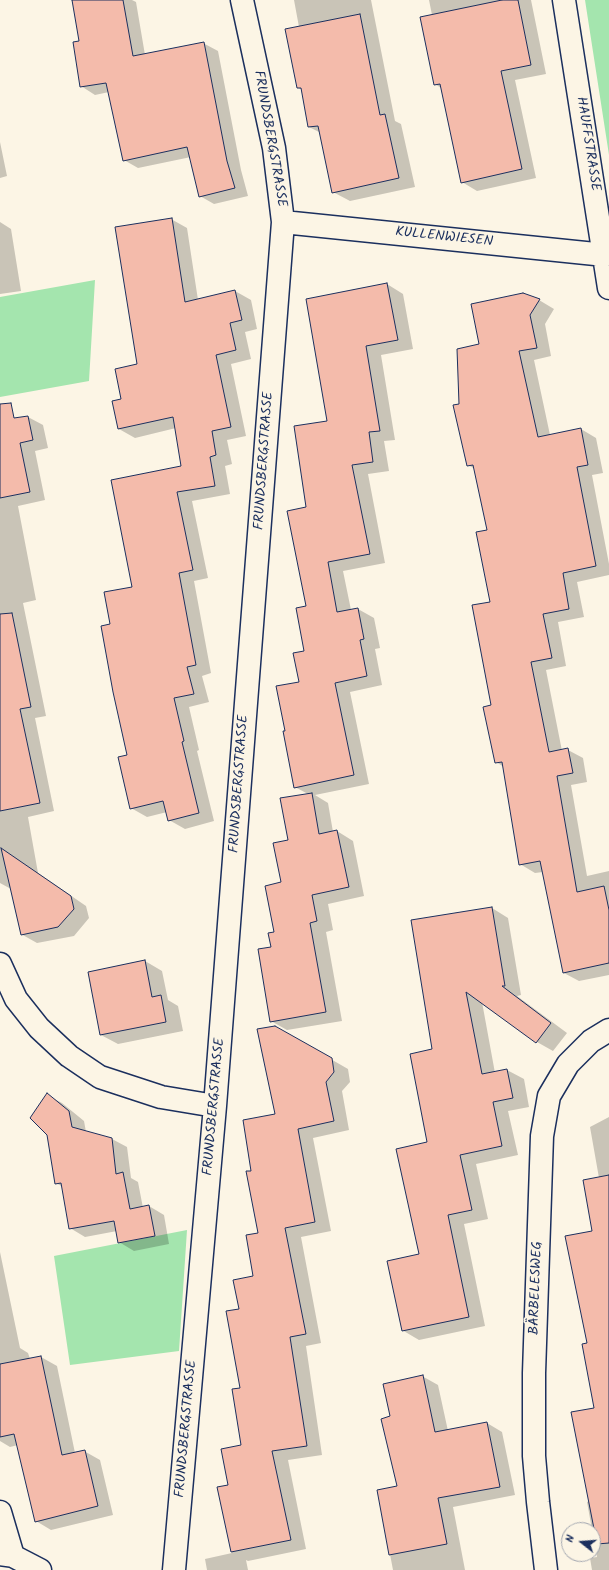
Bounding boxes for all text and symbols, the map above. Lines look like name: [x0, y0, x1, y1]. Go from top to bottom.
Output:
street label: FRUNDSBERGSTRASSE: [249, 69, 289, 209]
street label: HAUFFSTRASSE: [571, 95, 603, 193]
street label: KULLENWIESEN: [394, 225, 494, 251]
street label: FRUNDSBERGSTRASSE: [252, 391, 278, 531]
street label: FRUNDSBERGSTRASSE: [227, 714, 253, 854]
street label: FRUNDSBERGSTRASSE: [201, 1037, 229, 1177]
street label: BÄRBELESWEG: [527, 1241, 547, 1335]
street label: FRUNDSBERGSTRASSE: [173, 1359, 201, 1499]
north arrow: [561, 1522, 601, 1562]
text: N: [561, 1533, 580, 1545]

